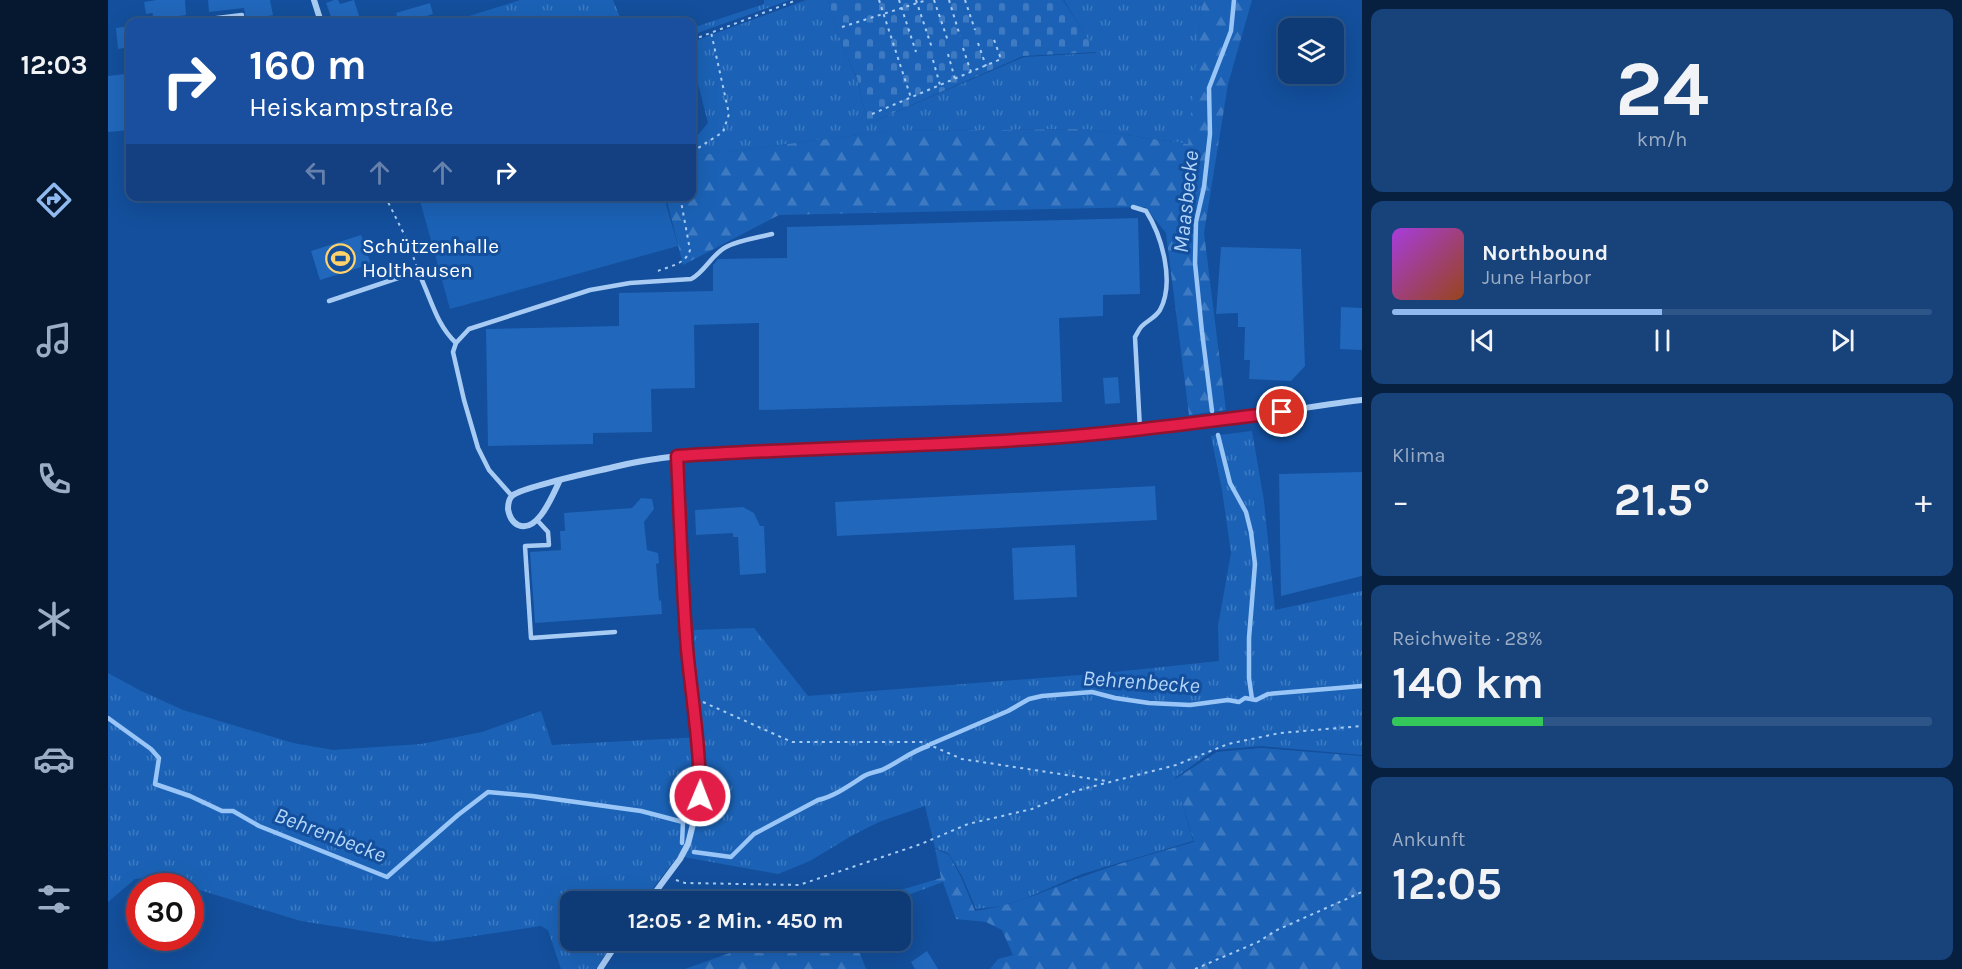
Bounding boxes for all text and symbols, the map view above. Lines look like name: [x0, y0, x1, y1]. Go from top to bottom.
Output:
map controls: [1278, 18, 1344, 84]
button: layers: [1278, 18, 1344, 84]
text: 160 m: [249, 40, 367, 90]
icon: right: [150, 42, 228, 120]
text: 24: [1615, 43, 1709, 135]
text: 12:03: [20, 49, 88, 81]
text: Heiskampstraße: [249, 91, 454, 123]
text: km/h: [1637, 128, 1687, 151]
water label: Maasbecke: [1168, 150, 1204, 254]
icon: left: [300, 156, 333, 189]
icon: ahead: [363, 156, 396, 189]
icon: ahead: [426, 156, 459, 189]
icon: right: [489, 156, 522, 189]
icon: directions: [33, 179, 75, 221]
place label: Schützenhalle Holthausen: [362, 234, 499, 282]
text: Northbound: [1482, 240, 1608, 266]
sports icon: Schützenhalle Holthausen: [325, 242, 357, 274]
text: June Harbor: [1482, 266, 1591, 289]
icon: music: [33, 319, 75, 361]
icon: previous: [1466, 324, 1499, 357]
icon: pause: [1646, 324, 1679, 357]
icon: next: [1826, 324, 1859, 357]
pin: [1256, 386, 1307, 437]
icon: arrive: [1265, 395, 1298, 428]
text: Klima: [1392, 444, 1445, 467]
icon: phone: [33, 458, 75, 500]
text: 21.5°: [1614, 474, 1710, 526]
text: −: [1392, 482, 1409, 520]
text: +: [1915, 482, 1932, 520]
icon: climate: [33, 598, 75, 640]
text: Reichweite · 28%: [1392, 627, 1543, 650]
text: 140 km: [1392, 657, 1544, 709]
water label: Behrenbecke: [1082, 665, 1200, 699]
icon: car: [33, 738, 75, 780]
position arrow: [668, 764, 732, 828]
water label: Behrenbecke: [271, 802, 389, 868]
text: Ankunft: [1392, 828, 1465, 851]
text: 12:05: [1392, 858, 1502, 910]
speed limit sign: 30: [126, 873, 204, 951]
icon: filters: [33, 878, 75, 920]
text: 12:05 · 2 Min. · 450 m: [628, 908, 843, 934]

